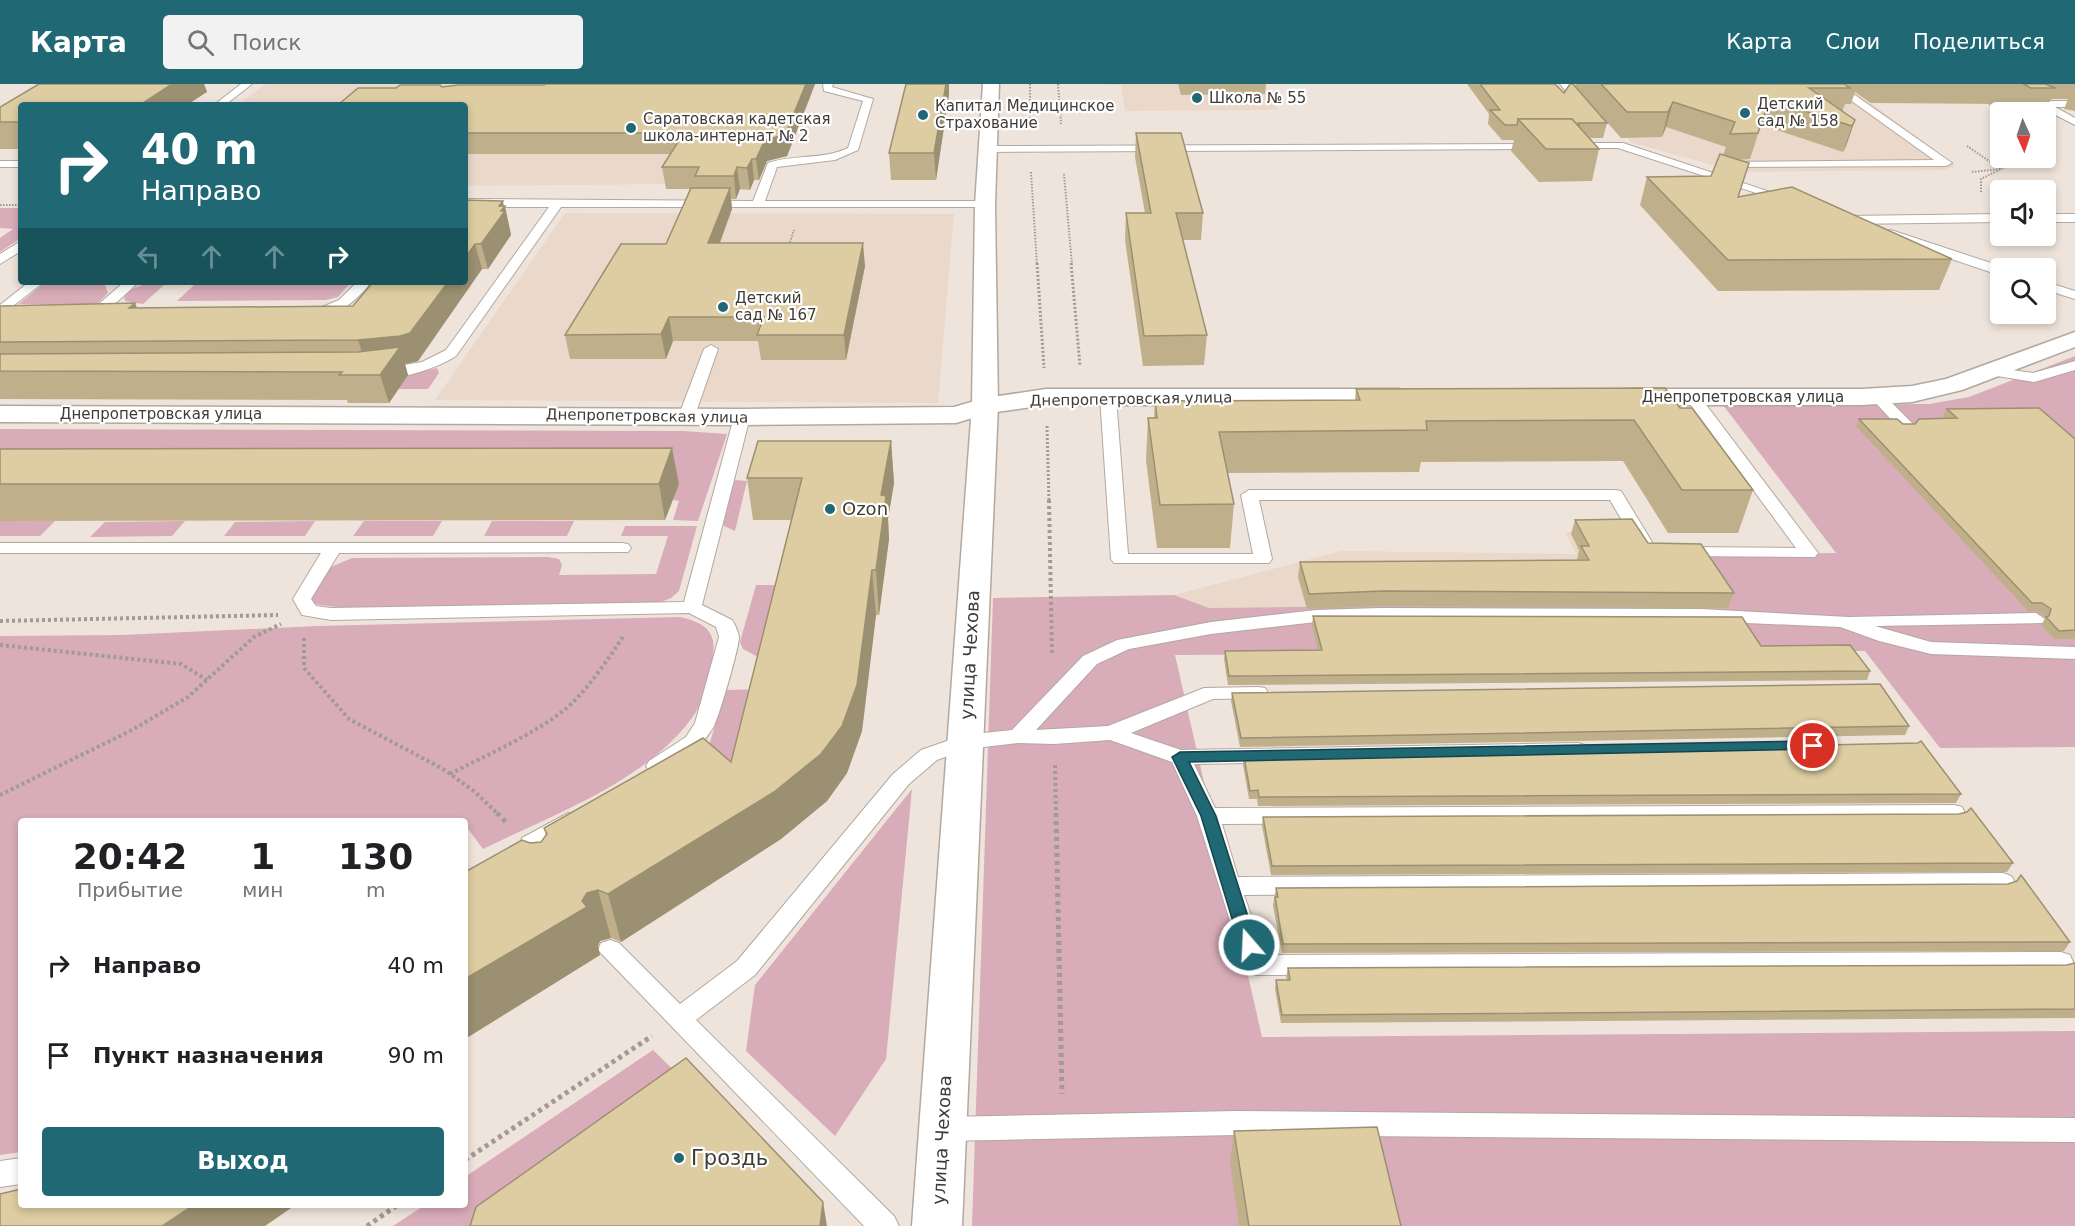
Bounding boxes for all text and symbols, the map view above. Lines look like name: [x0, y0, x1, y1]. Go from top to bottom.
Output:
search box: [163, 15, 583, 69]
text: Карта: [30, 26, 127, 59]
icon: search: [184, 26, 217, 59]
text: Поиск: [232, 30, 302, 55]
text: Карта: [1726, 30, 1792, 54]
text: Слои: [1825, 30, 1880, 54]
text: Поделиться: [1913, 30, 2045, 54]
place label: Школа № 55: [1209, 89, 1306, 107]
marker: Школа № 55: [1190, 91, 1204, 105]
place label: Детский сад № 158: [1757, 95, 1839, 130]
place label: Капитал Медицинское Страхование: [935, 97, 1114, 132]
north arrow: [1990, 102, 2056, 168]
map controls: [1990, 102, 2056, 324]
marker: Детский сад № 158: [1738, 106, 1752, 120]
marker: Капитал Медицинское Страхование: [916, 108, 930, 122]
place label: Саратовская кадетская школа-интернат № 2: [643, 110, 831, 145]
marker: Саратовская кадетская школа-интернат № 2: [624, 121, 638, 135]
text: 40 m: [141, 125, 258, 174]
icon: right: [42, 126, 120, 204]
text: Направо: [141, 175, 262, 206]
button: sound: [1990, 180, 2056, 246]
icon: left: [132, 240, 165, 273]
icon: ahead: [195, 240, 228, 273]
icon: ahead: [258, 240, 291, 273]
icon: right: [321, 240, 354, 273]
button: search: [1990, 258, 2056, 324]
place label: Детский сад № 167: [735, 289, 817, 324]
marker: Детский сад № 167: [716, 300, 730, 314]
street label: Днепропетровская улица: [1030, 388, 1232, 410]
street label: Днепропетровская улица: [1642, 388, 1844, 406]
street label: Днепропетровская улица: [60, 405, 262, 423]
street label: Днепропетровская улица: [546, 405, 748, 427]
place label: Ozon: [842, 498, 888, 519]
marker: Ozon: [823, 502, 837, 516]
street label: улица Чехова: [956, 590, 983, 720]
pin: [1787, 720, 1838, 771]
icon: arrive: [1796, 729, 1829, 762]
text: 20:42: [73, 836, 187, 877]
text: 1: [250, 836, 275, 877]
text: 130: [338, 836, 413, 877]
text: Прибытие: [77, 878, 183, 902]
text: мин: [242, 878, 283, 902]
text: m: [366, 878, 385, 902]
position arrow: [1217, 913, 1281, 977]
icon: right: [42, 949, 75, 982]
text: Направо: [93, 953, 201, 978]
text: 40 m: [388, 953, 444, 978]
icon: arrive: [42, 1039, 75, 1072]
text: Пункт назначения: [93, 1043, 324, 1068]
text: 90 m: [388, 1043, 444, 1068]
street label: улица Чехова: [928, 1075, 955, 1205]
button: Выход: [42, 1127, 444, 1196]
place label: Гроздь: [691, 1146, 768, 1170]
marker: Гроздь: [672, 1151, 686, 1165]

